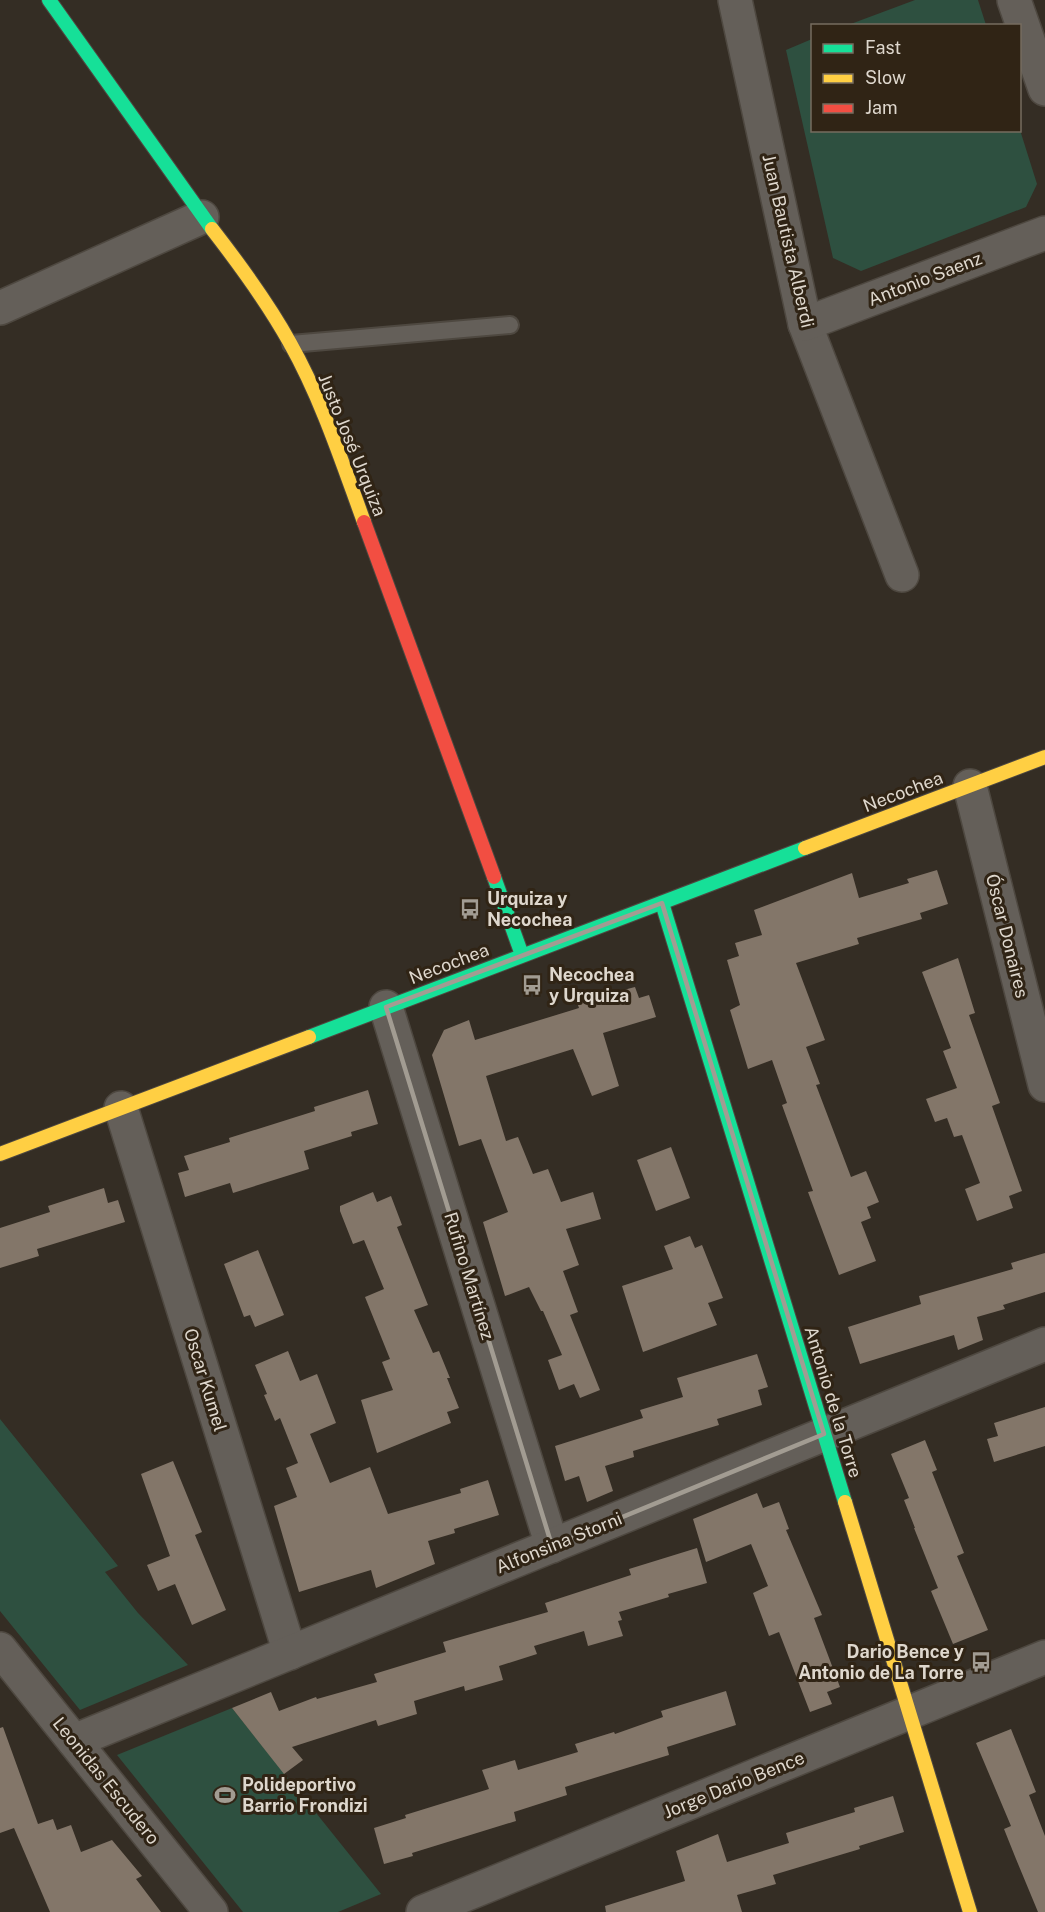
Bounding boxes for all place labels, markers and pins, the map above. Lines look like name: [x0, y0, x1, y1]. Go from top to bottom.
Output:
place label: Urquiza y Necochea: [487, 888, 572, 930]
bus stop icon: Urquiza y Necochea: [458, 897, 482, 921]
place label: Necochea y Urquiza: [549, 964, 634, 1006]
bus stop icon: Necochea y Urquiza: [520, 973, 544, 997]
place label: Dario Bence y Antonio de La Torre: [798, 1641, 964, 1683]
bus stop icon: Dario Bence y Antonio de La Torre: [969, 1650, 993, 1674]
place label: Polideportivo Barrio Frondizi: [242, 1774, 368, 1816]
sports icon: Polideportivo Barrio Frondizi: [213, 1783, 237, 1807]

